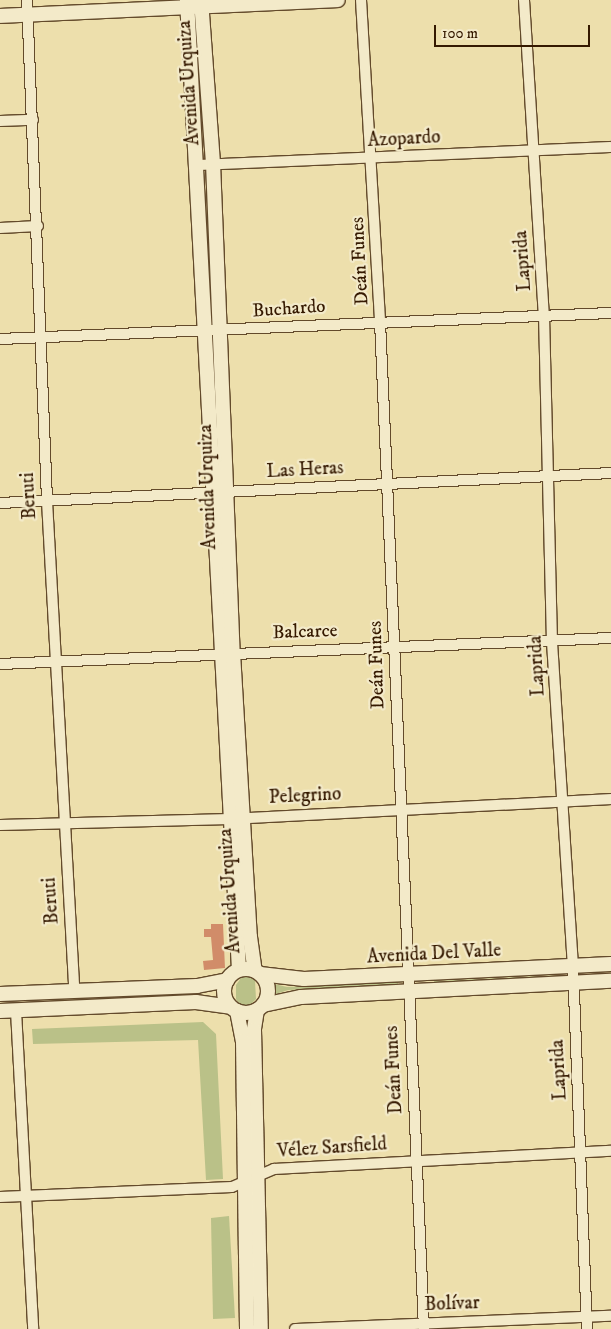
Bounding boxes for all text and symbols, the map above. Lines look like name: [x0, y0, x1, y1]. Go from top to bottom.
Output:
scale bar: [436, 15, 592, 47]
street label: Avenida Urquiza: [173, 20, 205, 146]
text: 100 m: [442, 24, 478, 43]
street label: Azopardo: [367, 126, 441, 152]
street label: Deán Funes: [346, 216, 374, 306]
street label: Laprida: [510, 230, 536, 292]
street label: Buchardo: [252, 295, 326, 323]
street label: Avenida Urquiza: [194, 424, 222, 550]
street label: Las Heras: [266, 457, 344, 483]
street label: Beruti: [16, 472, 42, 520]
street label: Balcarce: [272, 619, 338, 645]
street label: Deán Funes: [364, 620, 390, 710]
street label: Laprida: [524, 635, 550, 697]
street label: Pelegrino: [268, 783, 342, 809]
street label: Avenida Urquiza: [214, 828, 246, 954]
street label: Beruti: [38, 877, 64, 925]
street label: Avenida Del Valle: [366, 939, 502, 969]
street label: Deán Funes: [380, 1025, 408, 1115]
street label: Laprida: [546, 1039, 572, 1101]
street label: Vélez Sarsfield: [276, 1133, 388, 1163]
street label: Bolívar: [424, 1292, 480, 1316]

